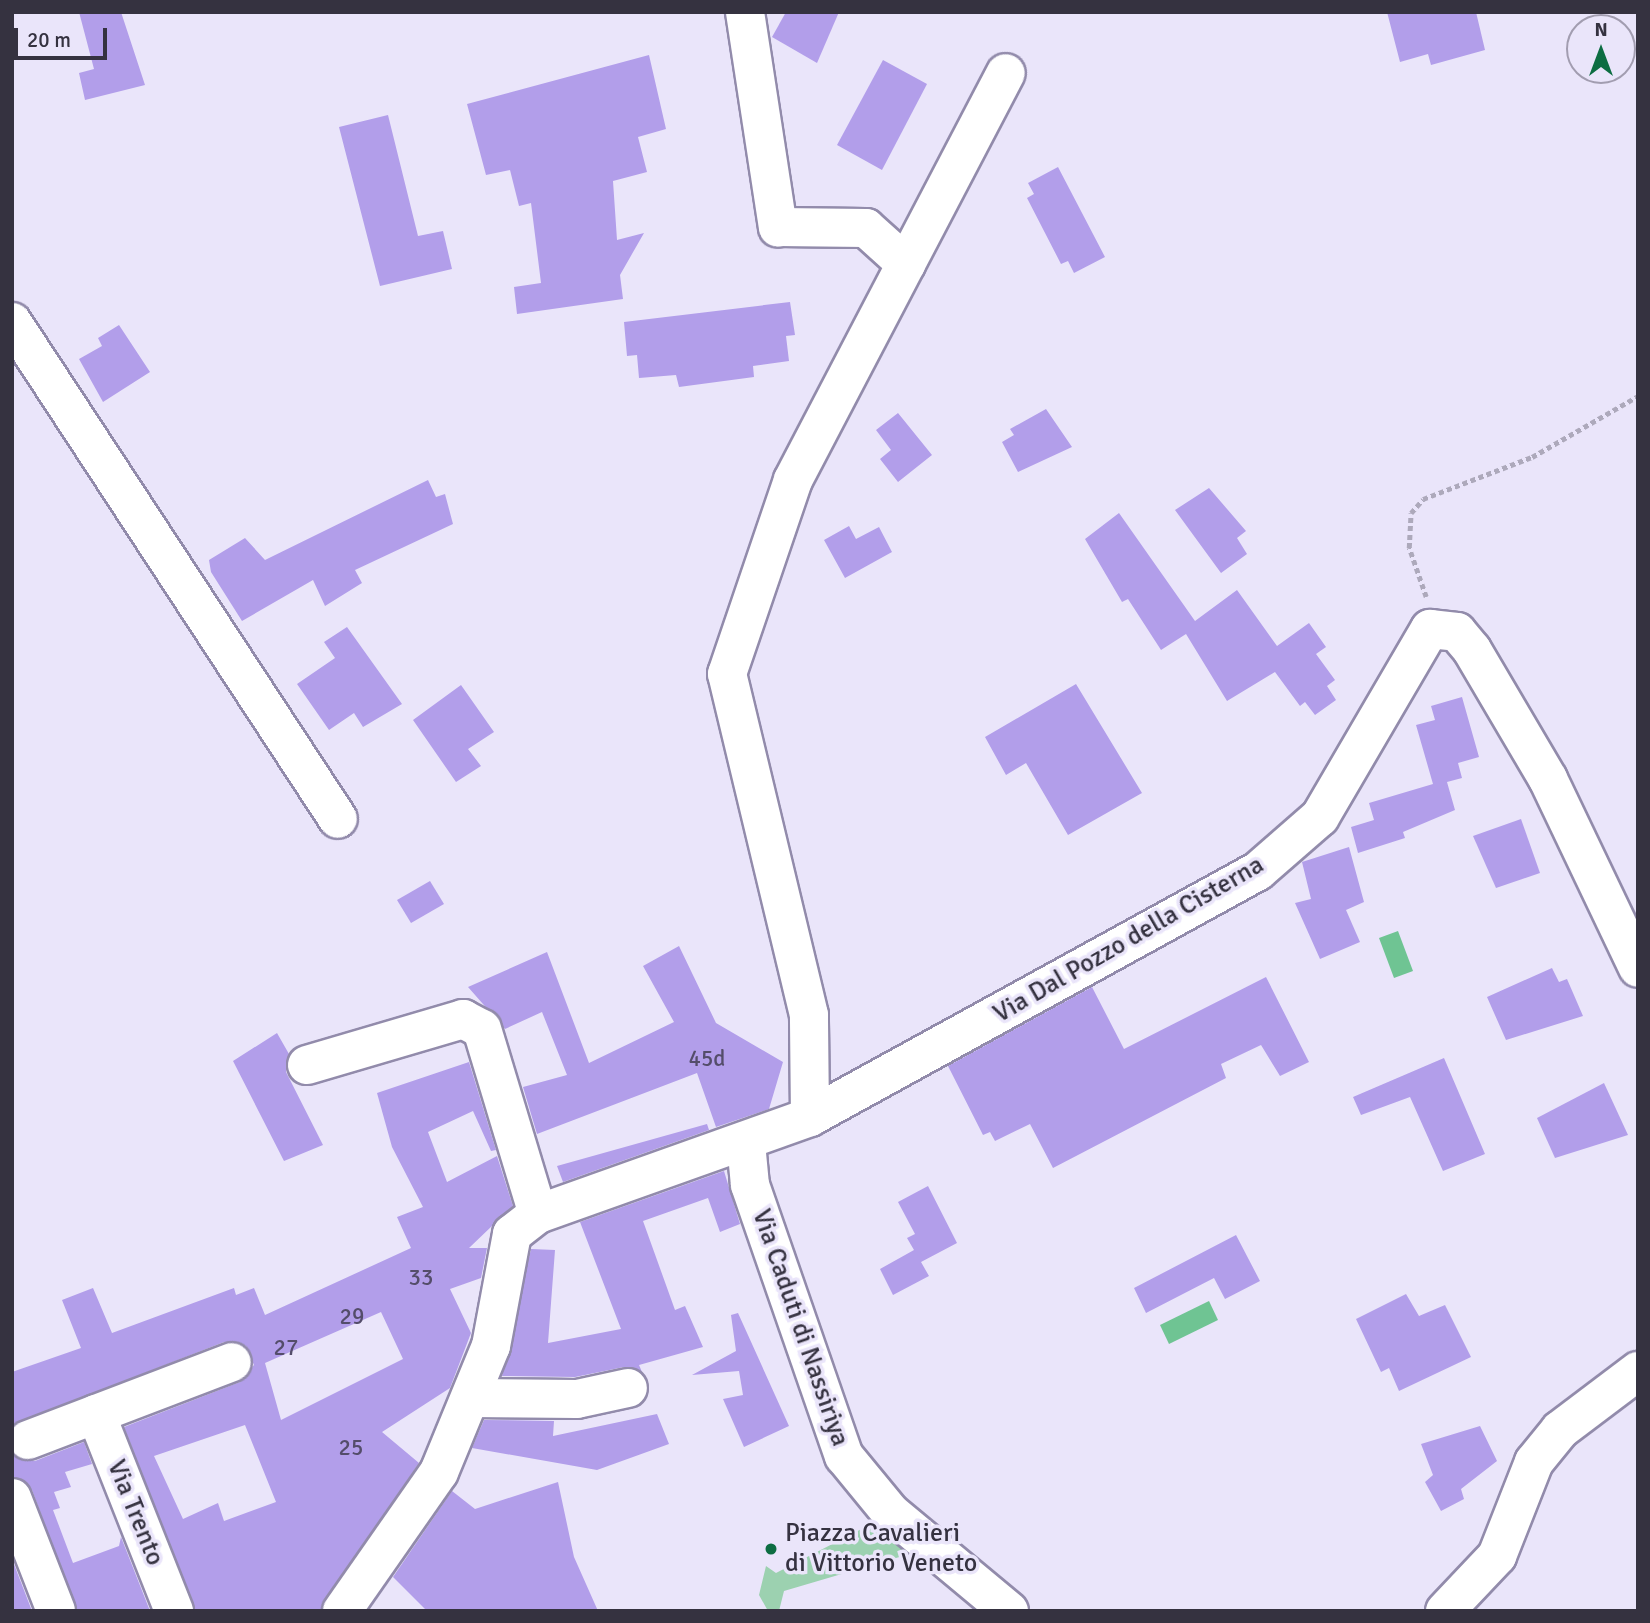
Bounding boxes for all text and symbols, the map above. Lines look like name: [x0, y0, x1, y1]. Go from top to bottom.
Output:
scale bar: [18, 14, 110, 58]
north arrow: [1566, 14, 1636, 84]
text: N: [1594, 18, 1608, 42]
text: 20 m: [27, 27, 71, 53]
street label: Via Dal Pozzo della Cisterna: [988, 850, 1270, 1030]
house number: 45d: [688, 1045, 726, 1073]
street label: Via Caduti di Nassiriya: [745, 1205, 855, 1451]
house number: 33: [409, 1264, 433, 1292]
house number: 29: [340, 1303, 364, 1331]
house number: 27: [274, 1334, 298, 1362]
house number: 25: [339, 1434, 363, 1462]
street label: Via Trento: [100, 1456, 170, 1570]
place label: Piazza Cavalieri di Vittorio Veneto: [785, 1518, 977, 1580]
marker: Piazza Cavalieri di Vittorio Veneto: [763, 1541, 779, 1557]

